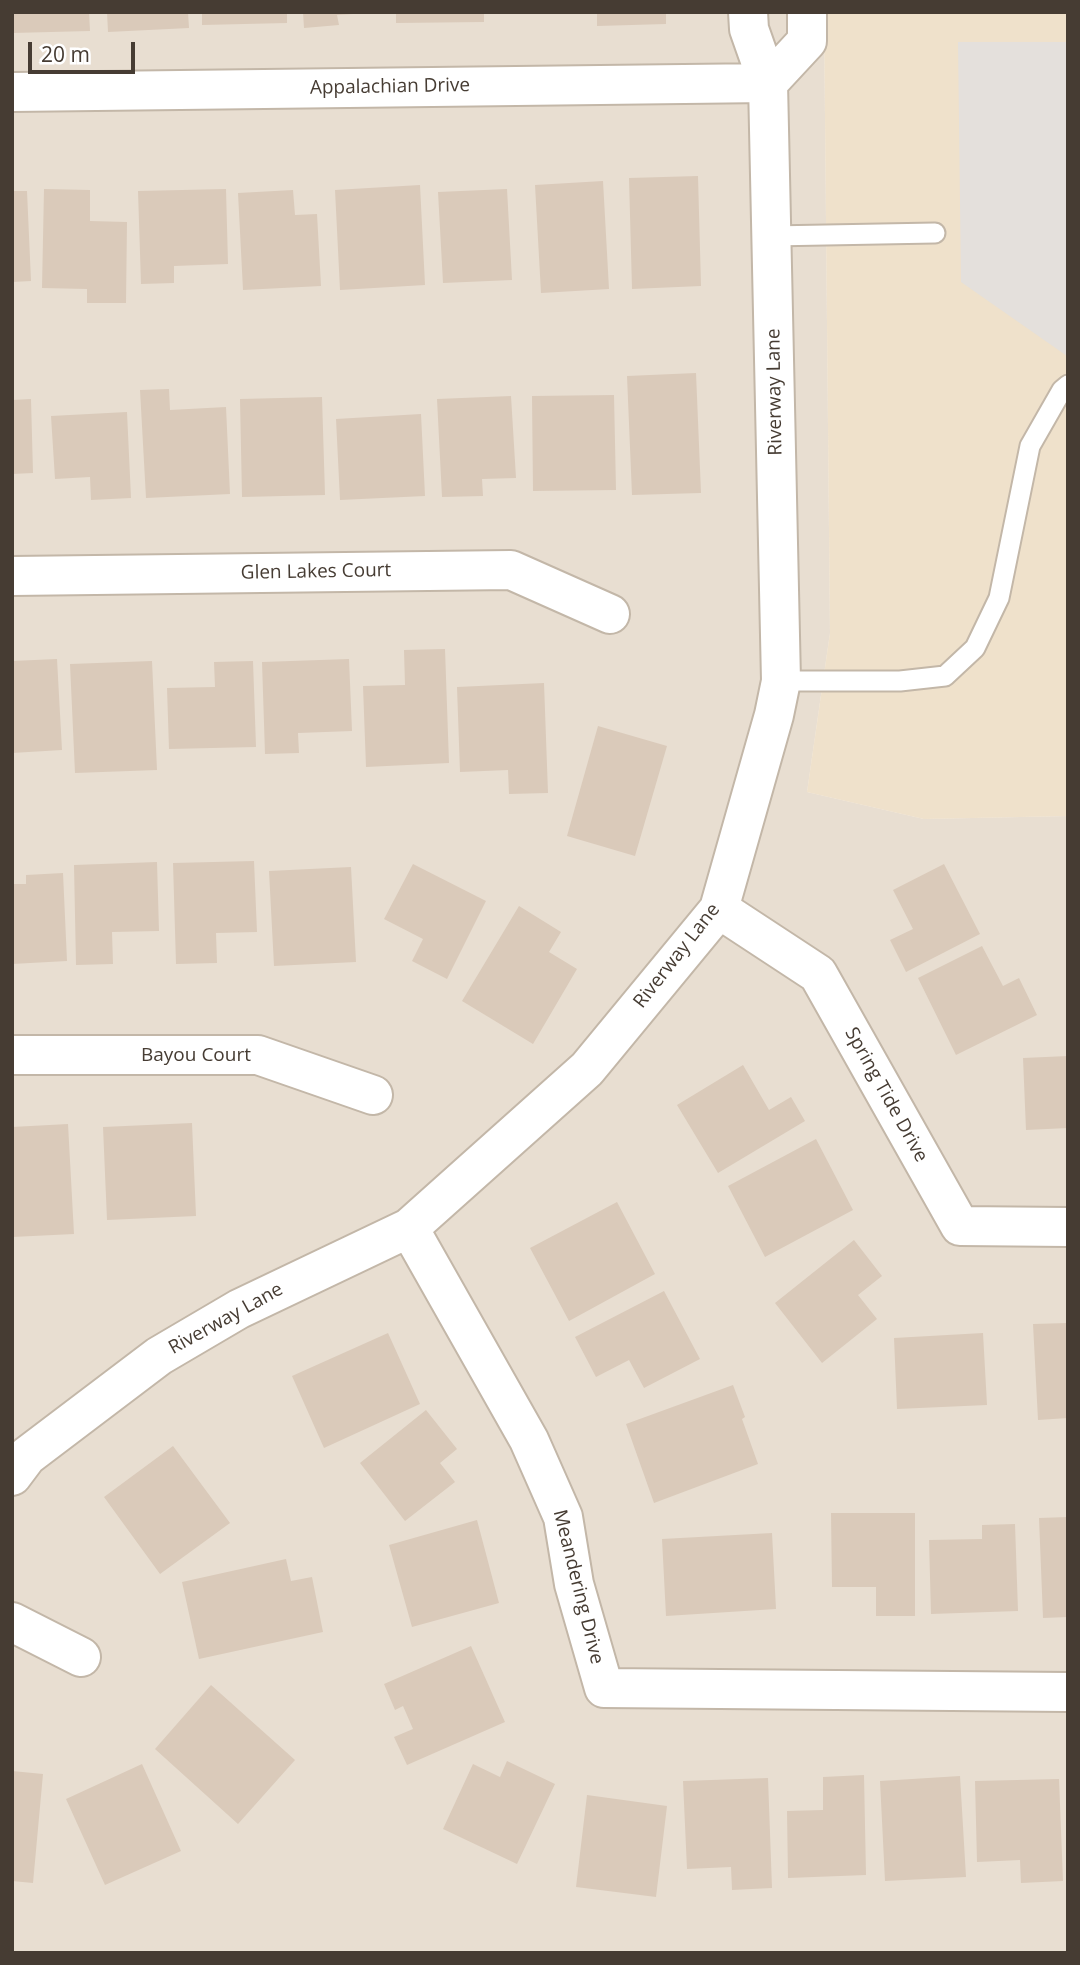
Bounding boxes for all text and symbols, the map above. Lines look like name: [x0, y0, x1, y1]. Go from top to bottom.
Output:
scale bar: [32, 28, 138, 72]
text: 20 m: [41, 40, 90, 68]
street label: Appalachian Drive: [310, 74, 470, 100]
street label: Riverway Lane: [762, 328, 788, 456]
street label: Glen Lakes Court: [241, 559, 391, 585]
street label: Riverway Lane: [629, 899, 725, 1013]
street label: Spring Tide Drive: [840, 1024, 932, 1166]
street label: Bayou Court: [141, 1045, 251, 1067]
street label: Riverway Lane: [165, 1278, 287, 1360]
street label: Meandering Drive: [548, 1507, 608, 1667]

